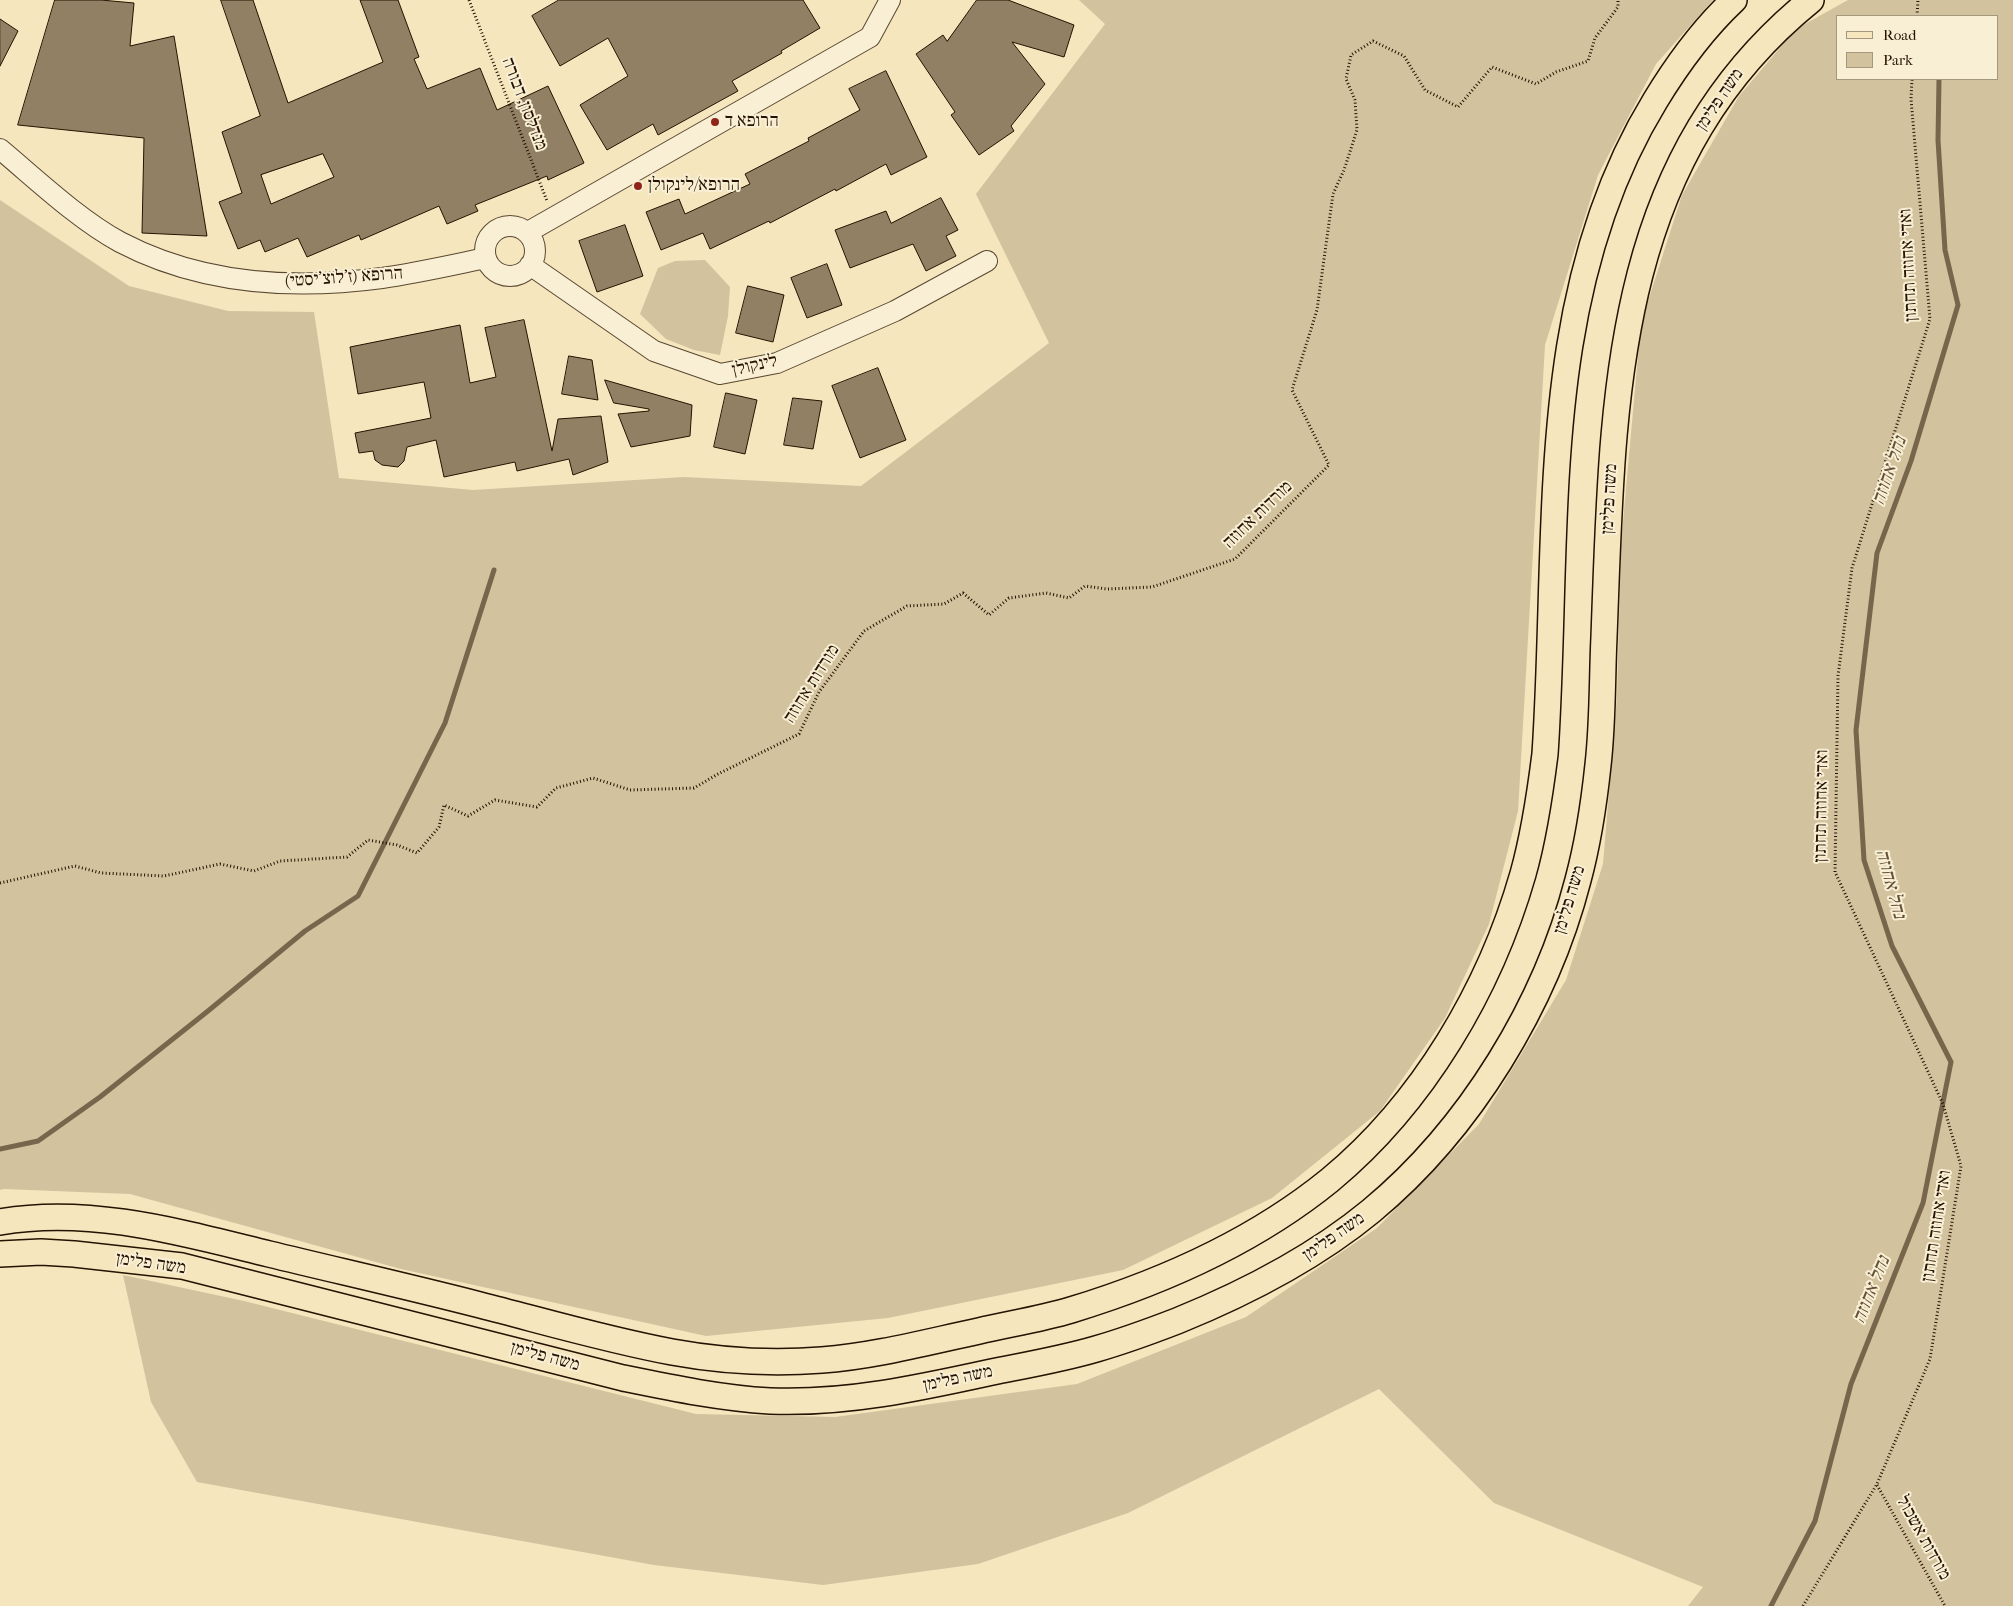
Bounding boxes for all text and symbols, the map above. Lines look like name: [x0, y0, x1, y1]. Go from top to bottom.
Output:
legend: [1836, 15, 1998, 80]
text: Road: [1883, 26, 1916, 44]
text: Park: [1883, 51, 1913, 69]
street label: מנדלסון, דבורה: [496, 55, 552, 153]
street label: משה פלימן: [1691, 65, 1749, 135]
place label: הרופא ד: [725, 111, 779, 133]
marker: הרופא ד: [709, 116, 721, 128]
place label: הרופא/לינקולן: [648, 175, 740, 197]
marker: הרופא/לינקולן: [632, 180, 644, 192]
street label: ואדי אחוזה תחתון: [1895, 208, 1923, 322]
street label: הרופא (ז'לוצ'יסטי): [284, 263, 404, 293]
street label: לינקולן: [730, 350, 780, 382]
water label: נחל אחוזה: [1868, 434, 1912, 508]
street label: משה פלימן: [1597, 463, 1623, 535]
street label: מורדות אחוזה: [1219, 476, 1297, 554]
street label: מורדות אחוזה: [779, 641, 845, 727]
street label: ואדי אחוזה תחתון: [1810, 749, 1834, 863]
water label: נחל אחוזה: [1870, 847, 1910, 921]
street label: משה פלימן: [1549, 863, 1591, 937]
street label: ואדי אחוזה תחתון: [1918, 1169, 1956, 1283]
street label: משה פלימן: [1299, 1208, 1369, 1266]
street label: משה פלימן: [115, 1248, 187, 1280]
water label: נחל אחוזה: [1848, 1253, 1896, 1327]
street label: משה פלימן: [508, 1337, 582, 1377]
street label: משה פלימן: [921, 1361, 995, 1397]
street label: מורדות אשכול: [1891, 1492, 1955, 1584]

